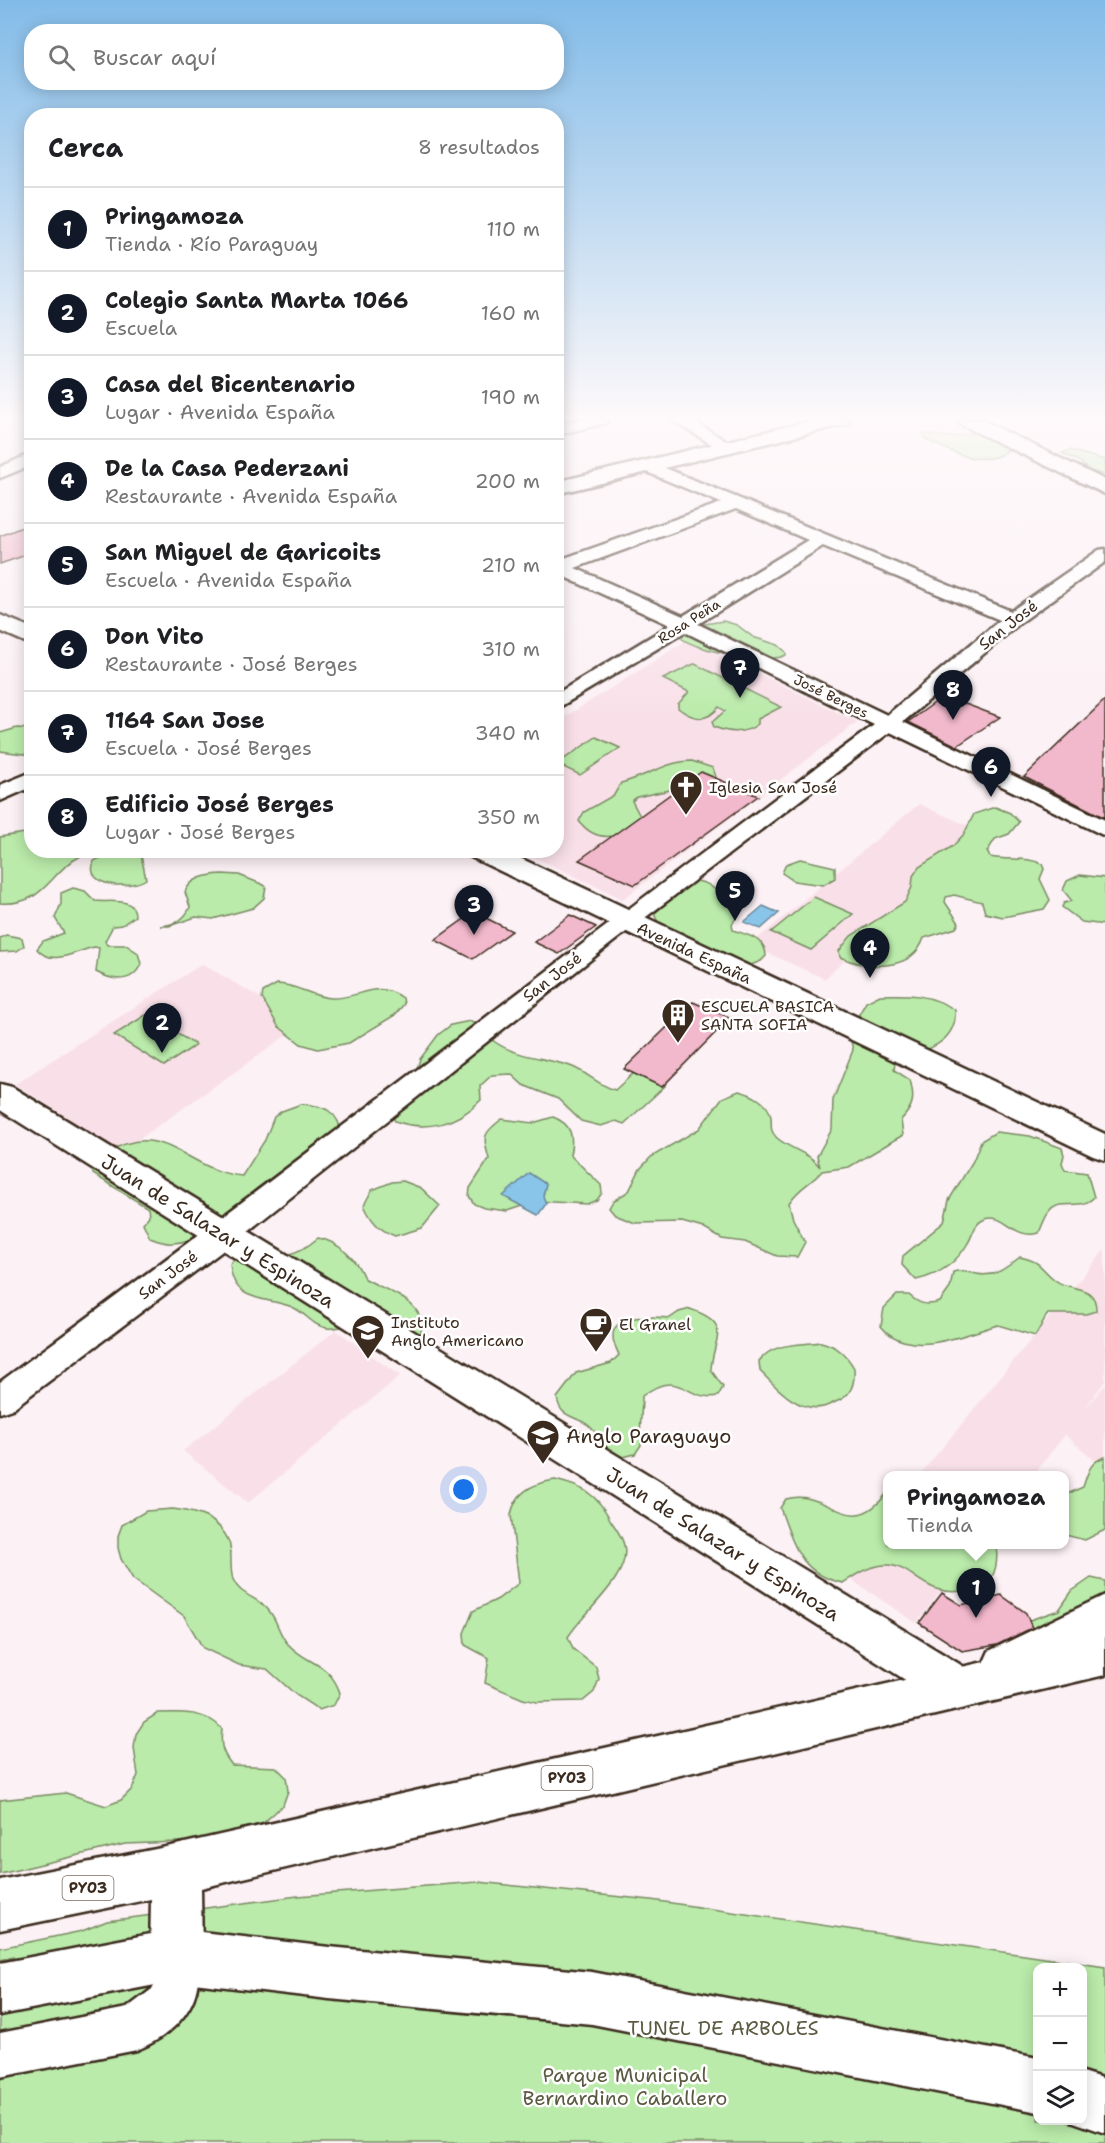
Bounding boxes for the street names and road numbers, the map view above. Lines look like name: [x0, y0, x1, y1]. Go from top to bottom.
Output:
street label: Rosa Peña: [654, 595, 724, 647]
street label: San José: [974, 595, 1042, 655]
street label: José Berges: [791, 670, 871, 722]
street label: Avenida España: [633, 917, 755, 989]
street label: San José: [518, 947, 586, 1007]
street label: Juan de Salazar y Espinoza: [96, 1148, 340, 1314]
street label: San José: [134, 1246, 202, 1304]
street label: Juan de Salazar y Espinoza: [601, 1461, 845, 1627]
road number: PY03: [542, 1766, 592, 1790]
road number: PY03: [62, 1876, 113, 1900]

